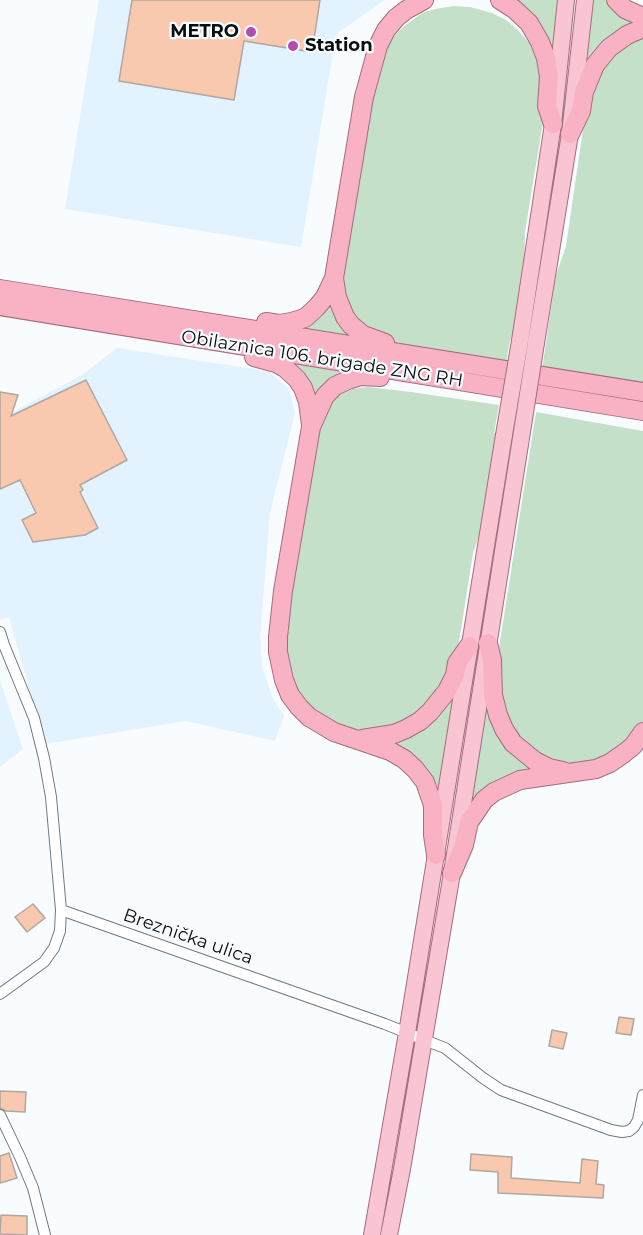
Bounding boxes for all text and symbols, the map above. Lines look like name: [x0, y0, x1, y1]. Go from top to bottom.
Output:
place label: METRO: [170, 21, 239, 43]
marker: METRO: [244, 25, 258, 39]
place label: Station: [305, 35, 373, 57]
marker: Station: [286, 39, 300, 53]
street label: Obilaznica 106. brigade ZNG RH: [180, 326, 464, 392]
street label: Breznička ulica: [120, 905, 256, 969]

